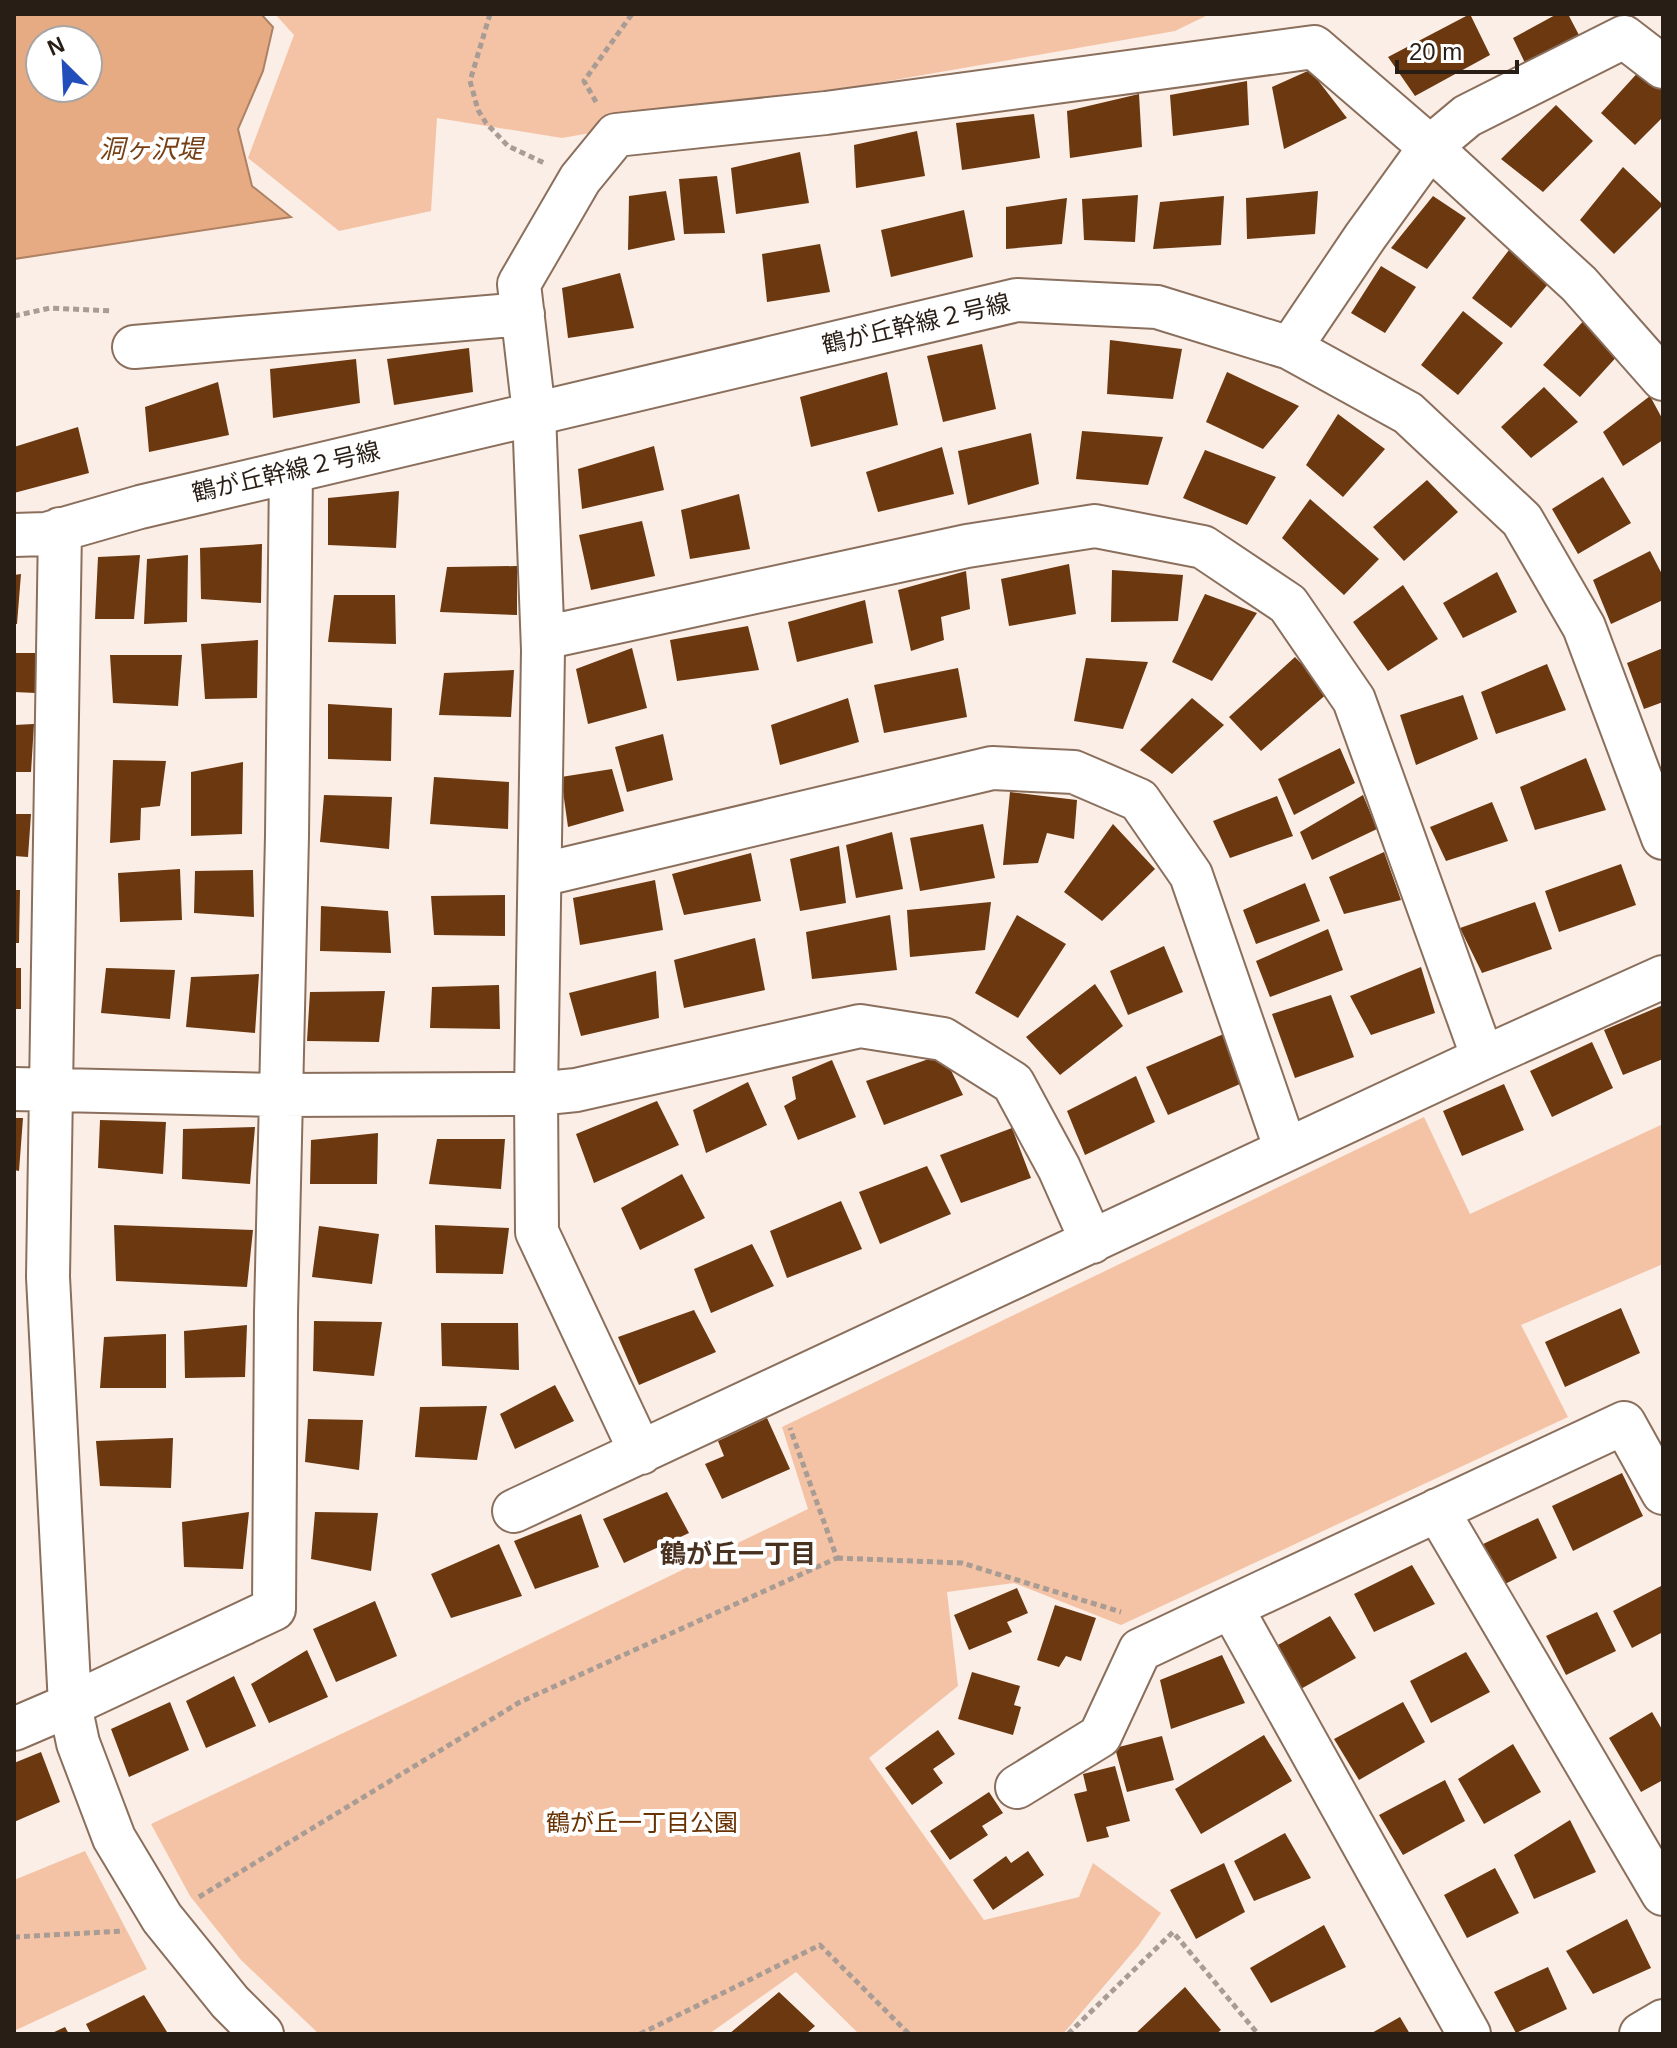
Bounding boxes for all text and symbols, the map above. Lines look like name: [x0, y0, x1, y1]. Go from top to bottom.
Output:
north arrow: [24, 24, 104, 104]
scale bar: [1397, 24, 1517, 74]
text: N: [44, 32, 68, 61]
text: 20 m: [1409, 38, 1462, 65]
water label: 洞ヶ沢堤: [99, 134, 206, 164]
street label: 鶴が丘幹線２号線: [819, 289, 1012, 358]
street label: 鶴が丘幹線２号線: [189, 437, 382, 506]
district label: 鶴が丘一丁目: [660, 1539, 816, 1569]
park label: 鶴が丘一丁目公園: [546, 1809, 738, 1836]

